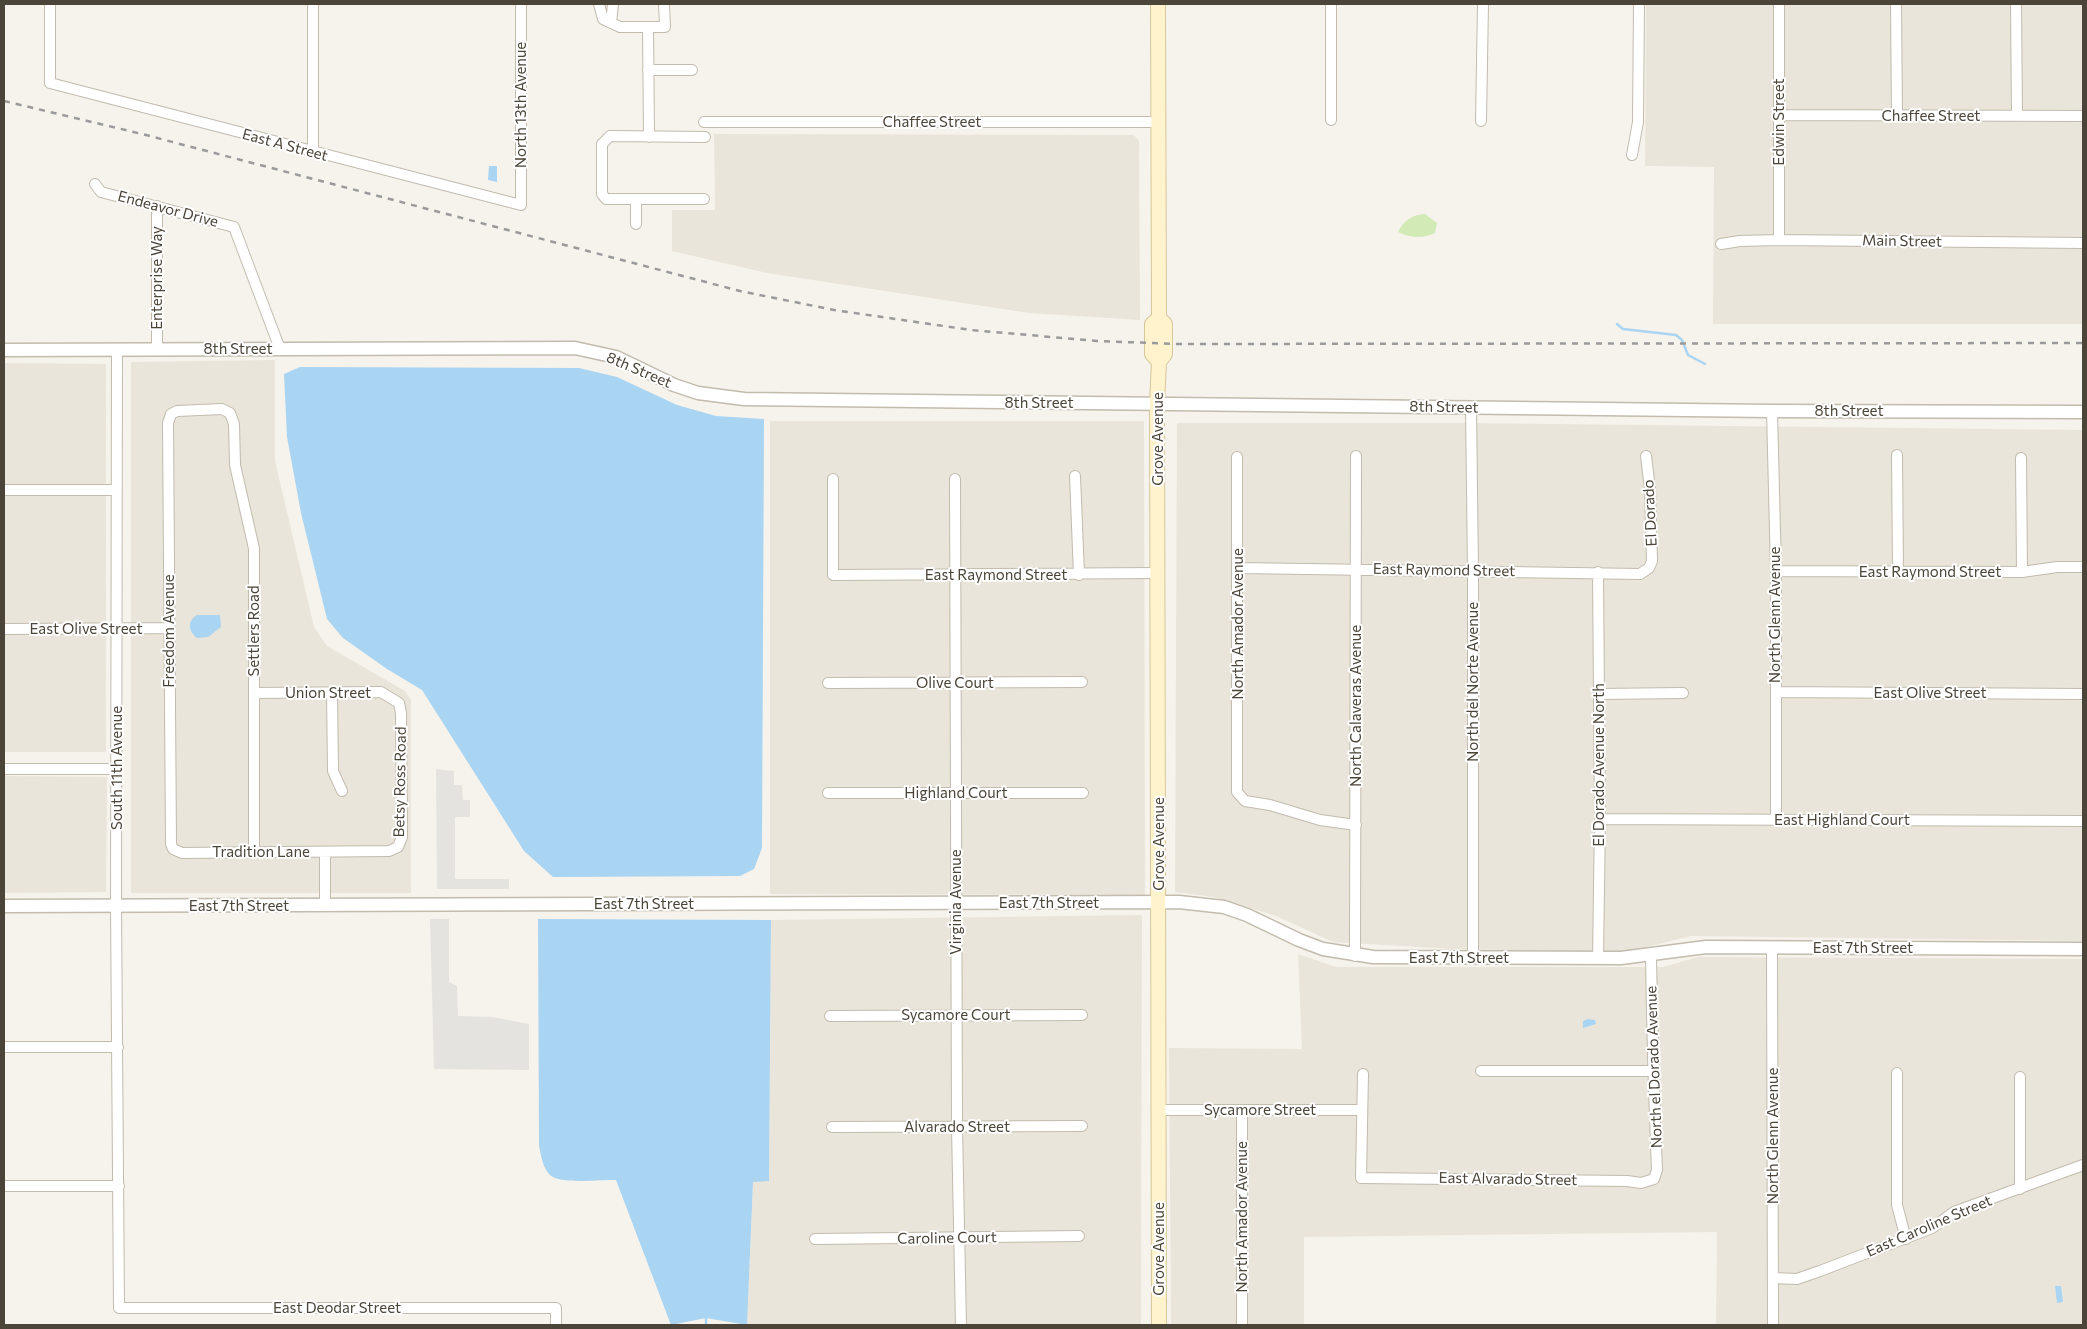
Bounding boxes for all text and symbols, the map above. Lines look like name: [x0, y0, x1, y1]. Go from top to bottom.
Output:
street label: North 13th Avenue: [512, 42, 530, 168]
street label: Edwin Street: [1770, 78, 1788, 166]
street label: Chaffee Street: [1882, 107, 1980, 125]
street label: Chaffee Street: [883, 113, 981, 131]
street label: East A Street: [240, 125, 330, 165]
street label: Endeavor Drive: [116, 187, 220, 231]
street label: Enterprise Way: [148, 226, 166, 330]
street label: Main Street: [1862, 231, 1942, 251]
street label: 8th Street: [203, 340, 273, 358]
street label: 8th Street: [604, 348, 674, 392]
street label: Grove Avenue: [1149, 392, 1167, 486]
street label: 8th Street: [1004, 394, 1074, 412]
street label: 8th Street: [1409, 397, 1479, 417]
street label: 8th Street: [1814, 402, 1884, 420]
street label: El Dorado: [1639, 479, 1661, 547]
street label: North Glenn Avenue: [1766, 547, 1784, 683]
street label: North Amador Avenue: [1229, 548, 1247, 700]
street label: East Raymond Street: [1373, 560, 1515, 580]
street label: East Raymond Street: [1859, 563, 2001, 581]
street label: East Raymond Street: [925, 566, 1067, 584]
street label: Freedom Avenue: [160, 574, 178, 688]
street label: Settlers Road: [245, 585, 263, 677]
street label: North del Norte Avenue: [1464, 602, 1482, 762]
street label: East Olive Street: [29, 620, 143, 638]
street label: North Calaveras Avenue: [1347, 625, 1365, 787]
street label: Olive Court: [916, 674, 994, 692]
street label: El Dorado Avenue North: [1590, 683, 1608, 847]
street label: Union Street: [285, 684, 371, 702]
street label: East Olive Street: [1873, 684, 1987, 702]
street label: South 11th Avenue: [108, 706, 126, 830]
street label: Betsy Ross Road: [390, 726, 410, 838]
street label: Highland Court: [904, 784, 1008, 802]
street label: Grove Avenue: [1150, 797, 1168, 891]
street label: East Highland Court: [1774, 811, 1910, 829]
street label: Tradition Lane: [212, 843, 310, 861]
street label: Virginia Avenue: [947, 849, 965, 955]
street label: East 7th Street: [999, 894, 1099, 912]
street label: East 7th Street: [594, 895, 694, 913]
street label: East 7th Street: [189, 897, 289, 915]
street label: East 7th Street: [1813, 939, 1913, 957]
street label: East 7th Street: [1409, 949, 1509, 967]
street label: North el Dorado Avenue: [1642, 985, 1666, 1149]
street label: Sycamore Court: [901, 1006, 1011, 1024]
street label: North Glenn Avenue: [1764, 1068, 1782, 1204]
street label: Sycamore Street: [1204, 1101, 1316, 1119]
street label: Alvarado Street: [904, 1118, 1010, 1136]
street label: North Amador Avenue: [1233, 1141, 1251, 1293]
street label: East Alvarado Street: [1439, 1169, 1577, 1189]
street label: East Caroline Street: [1863, 1191, 1995, 1261]
street label: Grove Avenue: [1150, 1202, 1168, 1296]
street label: Caroline Court: [897, 1228, 997, 1248]
street label: East Deodar Street: [273, 1299, 401, 1317]

